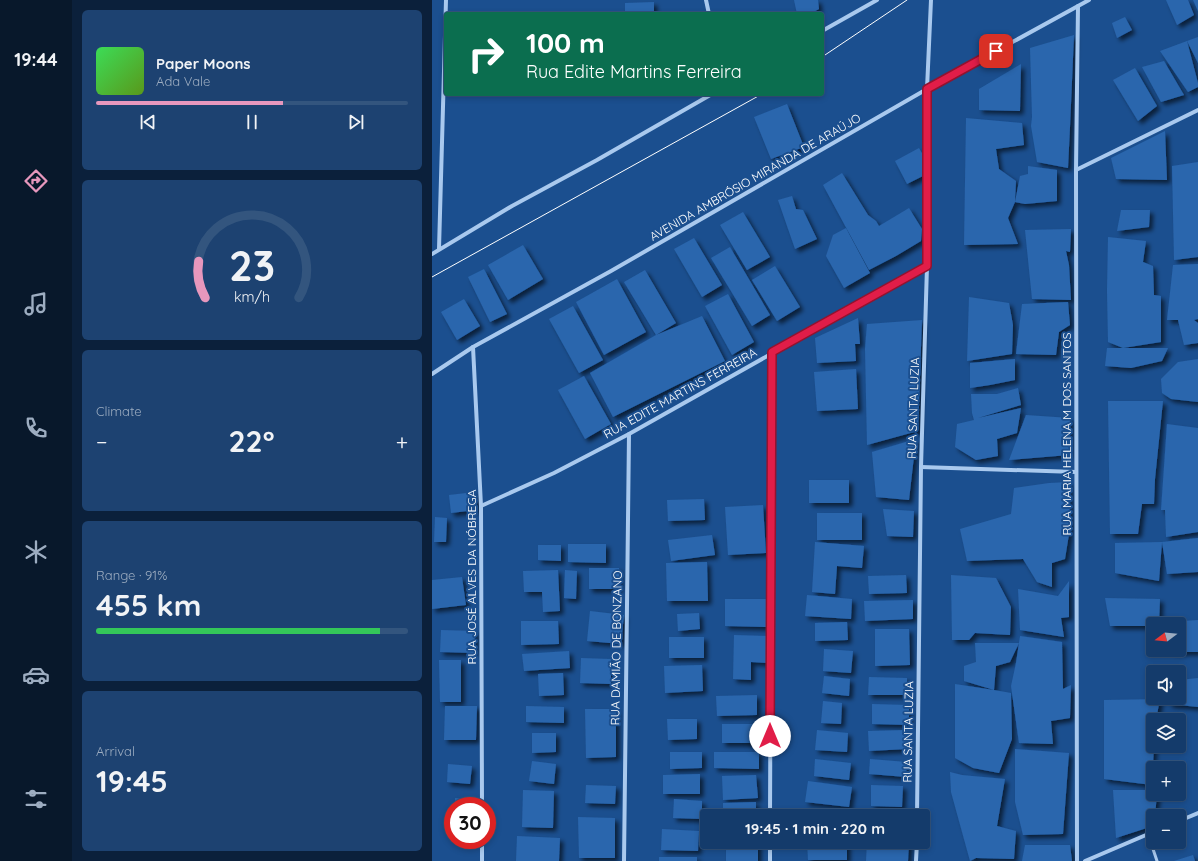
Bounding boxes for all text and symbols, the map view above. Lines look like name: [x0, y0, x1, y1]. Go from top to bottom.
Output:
text: 100 m: [526, 25, 605, 60]
icon: right: [460, 28, 512, 80]
pin: [979, 34, 1013, 68]
icon: arrive: [985, 40, 1007, 62]
text: 19:44: [14, 48, 58, 71]
text: Paper Moons: [156, 54, 251, 73]
text: Rua Edite Martins Ferreira: [526, 60, 742, 83]
text: Ada Vale: [156, 73, 210, 89]
street label: AVENIDA AMBRÓSIO MIRANDA DE ARAÚJO: [647, 110, 863, 244]
icon: previous: [137, 111, 159, 133]
icon: pause: [241, 111, 263, 133]
icon: next: [345, 111, 367, 133]
icon: directions: [22, 167, 50, 195]
text: 23: [229, 239, 275, 291]
text: km/h: [234, 288, 270, 306]
icon: music: [22, 290, 50, 318]
street label: RUA MARIA HELENA M DOS SANTOS: [1059, 332, 1074, 535]
street label: RUA EDITE MARTINS FERREIRA: [601, 344, 760, 442]
street label: RUA SANTA LUZIA: [904, 357, 922, 459]
text: Climate: [96, 403, 142, 419]
icon: phone: [22, 414, 50, 442]
text: 22°: [229, 422, 274, 460]
text: −: [96, 428, 107, 456]
text: +: [396, 428, 408, 456]
street label: RUA JOSÉ ALVES DA NÓBREGA: [464, 489, 479, 665]
icon: climate: [22, 538, 50, 566]
text: Range · 91%: [96, 567, 167, 583]
street label: RUA DAMIÃO DE BONZANO: [607, 570, 625, 726]
text: 455 km: [96, 586, 201, 624]
north arrow: [1146, 617, 1186, 657]
map controls: [1146, 617, 1186, 849]
icon: car: [22, 661, 50, 689]
button: sound: [1146, 665, 1186, 705]
street label: RUA SANTA LUZIA: [900, 681, 916, 783]
button: layers: [1146, 713, 1186, 753]
position arrow: [749, 715, 791, 757]
text: Arrival: [96, 743, 135, 759]
button: +: [1146, 761, 1186, 801]
text: 19:45: [96, 762, 168, 800]
icon: filters: [22, 785, 50, 813]
speed limit sign: 30: [444, 797, 496, 849]
button: −: [1146, 809, 1186, 849]
text: 19:45 · 1 min · 220 m: [745, 819, 885, 838]

